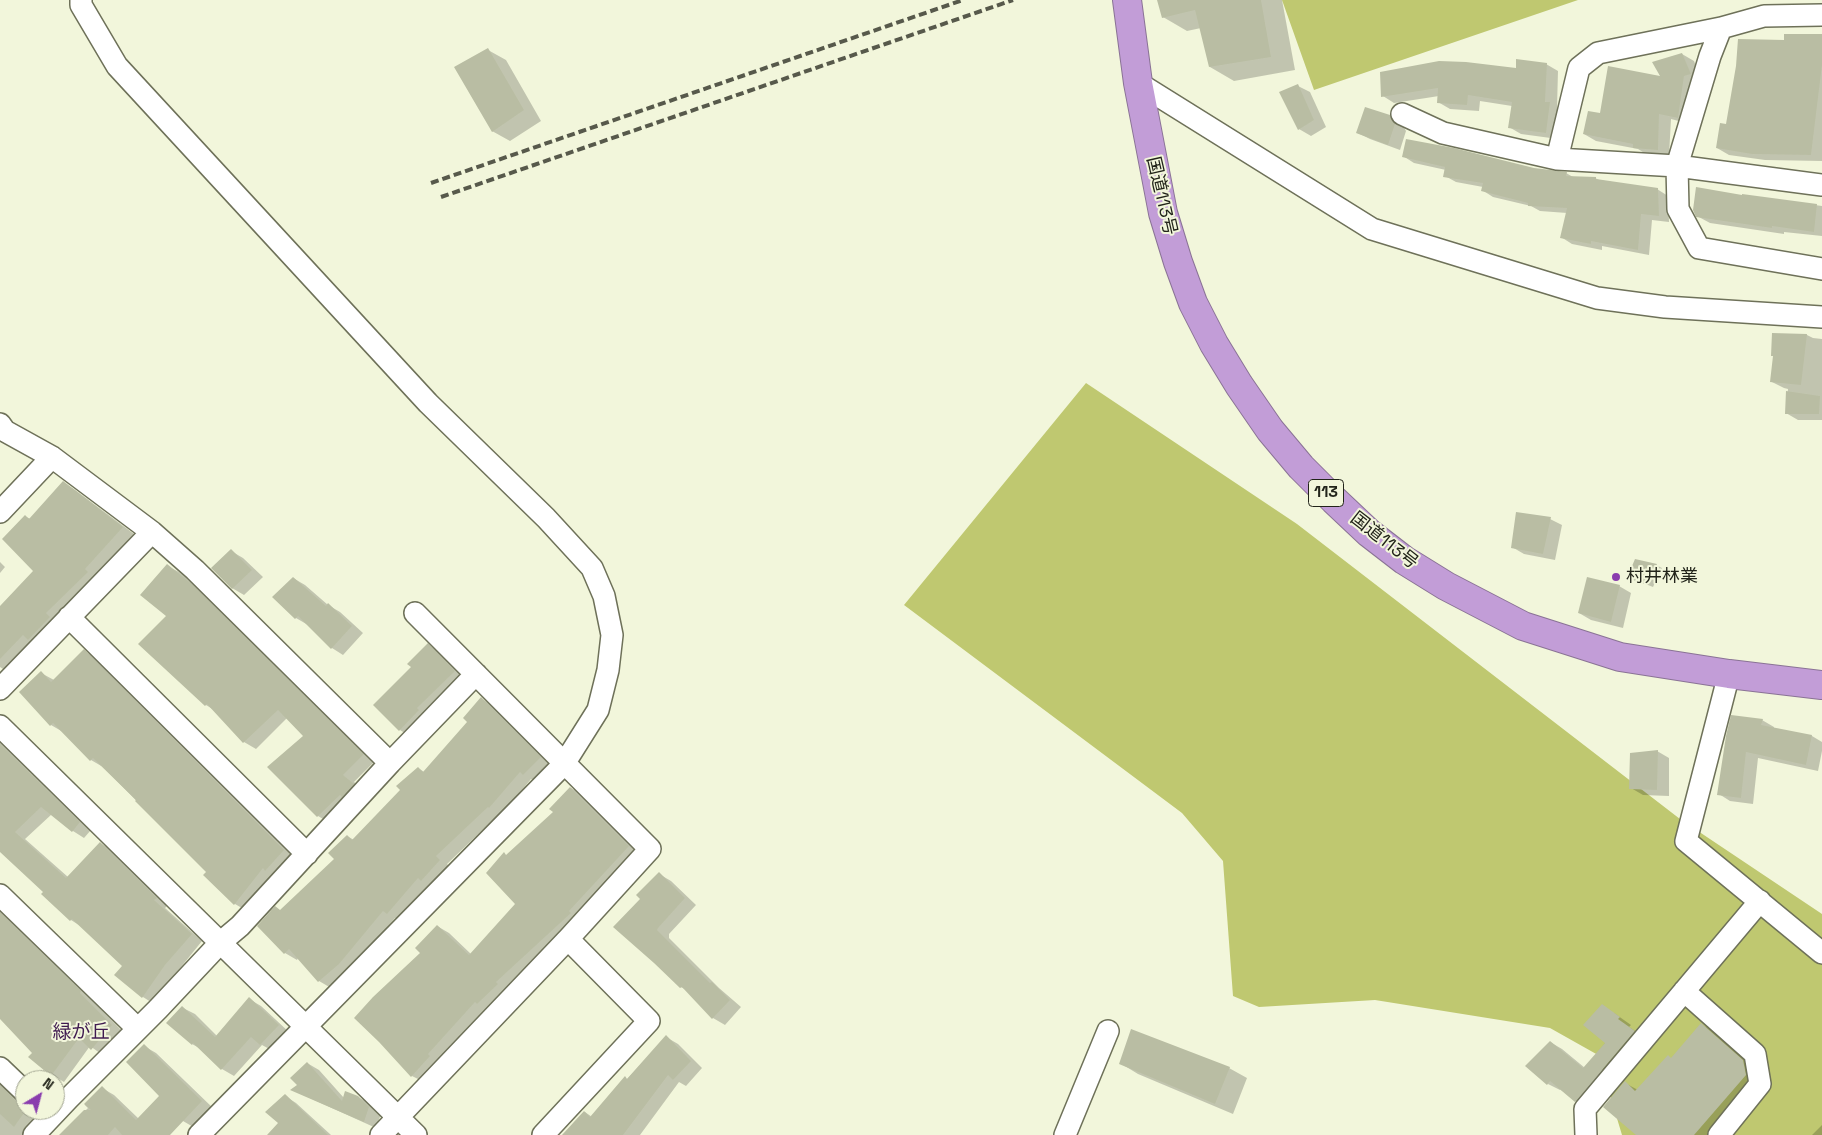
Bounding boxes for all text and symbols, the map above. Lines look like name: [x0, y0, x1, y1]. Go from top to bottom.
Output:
street label: 国道113号: [1141, 155, 1181, 237]
road number: 113: [1308, 479, 1344, 506]
street label: 国道113号: [1346, 508, 1422, 574]
place label: 村井林業: [1626, 566, 1698, 588]
marker: 村井林業: [1610, 571, 1622, 583]
district label: 緑が丘: [53, 1022, 109, 1044]
north arrow: [15, 1070, 65, 1120]
text: N: [39, 1074, 58, 1094]

